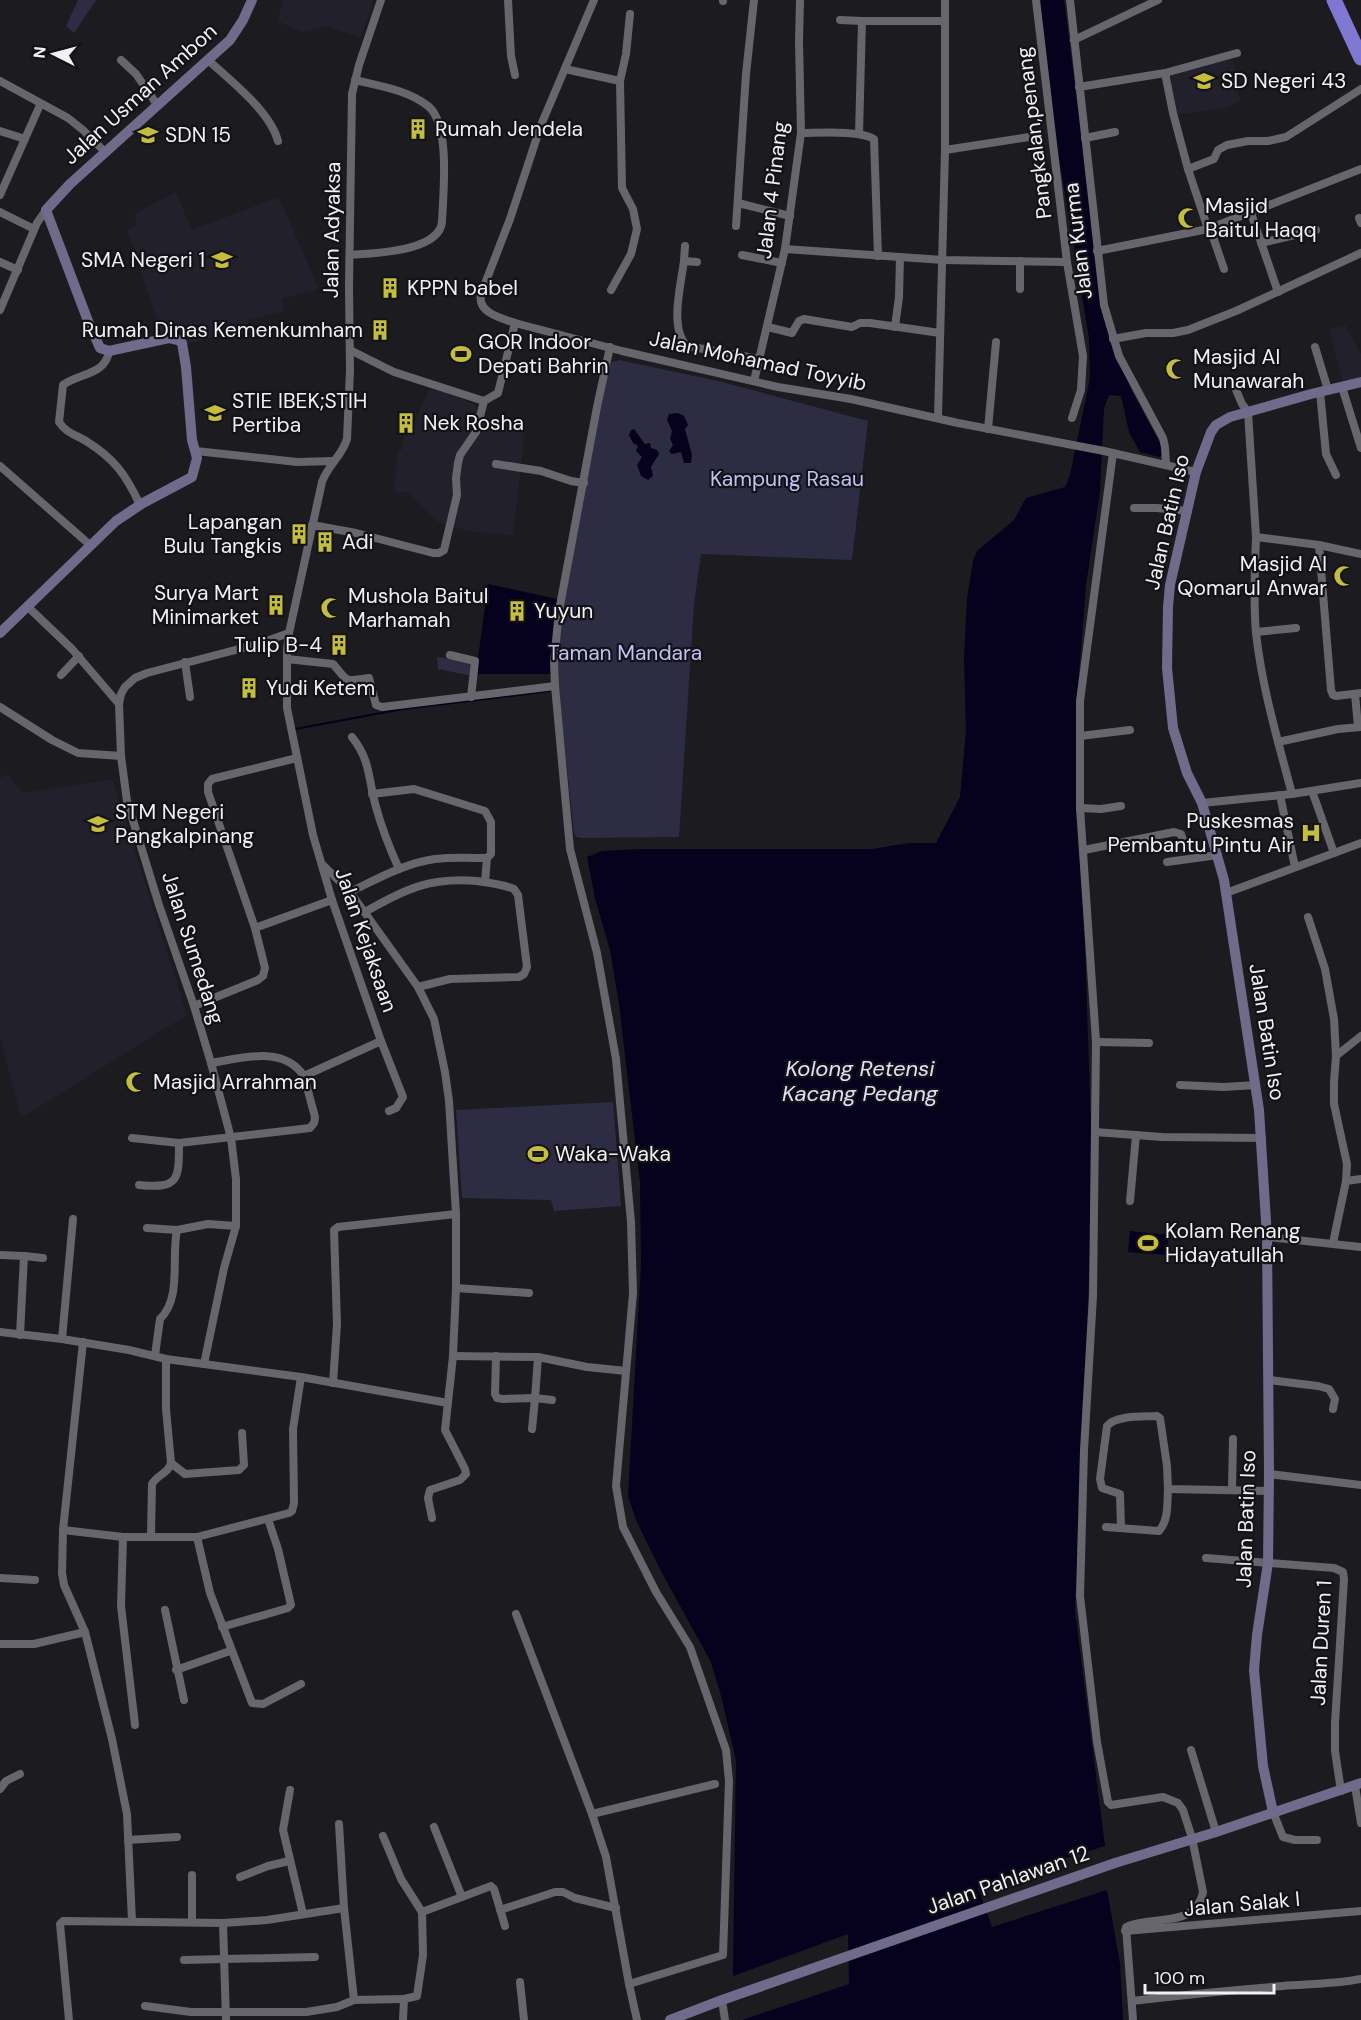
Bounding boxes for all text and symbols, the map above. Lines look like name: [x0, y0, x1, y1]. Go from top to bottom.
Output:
street label: Jalan Usman Ambon: [57, 17, 223, 171]
north arrow: [24, 24, 84, 84]
street label: Pangkalan,penang: [1010, 45, 1058, 221]
text: N: [29, 46, 51, 59]
place label: SD Negeri 43: [1221, 67, 1346, 95]
school or university icon: SD Negeri 43: [1192, 69, 1216, 93]
place label: Rumah Jendela: [435, 115, 583, 143]
building icon: Rumah Jendela: [406, 117, 430, 141]
street label: Jalan 4 Pinang: [750, 119, 794, 260]
place label: SDN 15: [165, 121, 231, 149]
school or university icon: SDN 15: [136, 123, 160, 147]
street label: Jalan Adyaksa: [317, 161, 347, 299]
street label: Jalan Kurma: [1057, 181, 1099, 301]
place label: Masjid Baitul Haqq: [1205, 192, 1317, 244]
mosque icon: Masjid Baitul Haqq: [1176, 206, 1200, 230]
place label: SMA Negeri 1: [81, 246, 205, 274]
school or university icon: SMA Negeri 1: [210, 248, 234, 272]
place label: KPPN babel: [407, 274, 518, 302]
building icon: KPPN babel: [378, 276, 402, 300]
place label: Rumah Dinas Kemenkumham: [82, 316, 363, 344]
building icon: Rumah Dinas Kemenkumham: [368, 318, 392, 342]
street label: Jalan Mohamad Toyyib: [647, 324, 869, 398]
place label: GOR Indoor Depati Bahrin: [478, 328, 609, 380]
sports icon: GOR Indoor Depati Bahrin: [449, 342, 473, 366]
place label: Masjid Al Munawarah: [1193, 343, 1304, 395]
mosque icon: Masjid Al Munawarah: [1164, 357, 1188, 381]
place label: STIE IBEK;STIH Pertiba: [232, 387, 367, 439]
school or university icon: STIE IBEK;STIH Pertiba: [203, 401, 227, 425]
place label: Nek Rosha: [423, 409, 524, 437]
building icon: Nek Rosha: [394, 411, 418, 435]
street label: Jalan Batin Iso: [1138, 451, 1196, 593]
park label: Kampung Rasau: [710, 465, 864, 493]
place label: Lapangan Bulu Tangkis: [163, 508, 282, 560]
building icon: Lapangan Bulu Tangkis: [287, 522, 311, 546]
place label: Adi: [342, 528, 374, 556]
building icon: Adi: [313, 530, 337, 554]
place label: Masjid Al Qomarul Anwar: [1177, 550, 1327, 602]
mosque icon: Masjid Al Qomarul Anwar: [1332, 564, 1356, 588]
place label: Surya Mart Minimarket: [152, 579, 259, 631]
place label: Mushola Baitul Marhamah: [348, 582, 489, 634]
building icon: Surya Mart Minimarket: [264, 593, 288, 617]
mosque icon: Mushola Baitul Marhamah: [319, 596, 343, 620]
place label: Yuyun: [534, 597, 593, 625]
building icon: Yuyun: [505, 599, 529, 623]
place label: Tulip B-4: [234, 631, 322, 659]
building icon: Tulip B-4: [327, 633, 351, 657]
park label: Taman Mandara: [548, 639, 702, 667]
place label: Yudi Ketem: [266, 674, 375, 702]
building icon: Yudi Ketem: [237, 676, 261, 700]
place label: STM Negeri Pangkalpinang: [115, 798, 254, 850]
place label: Puskesmas Pembantu Pintu Air: [1107, 807, 1294, 859]
school or university icon: STM Negeri Pangkalpinang: [86, 812, 110, 836]
hospital icon: Puskesmas Pembantu Pintu Air: [1299, 821, 1323, 845]
street label: Jalan Kejaksaan: [328, 864, 404, 1016]
street label: Jalan Sumedang: [155, 868, 231, 1028]
street label: Jalan Batin Iso: [1242, 962, 1292, 1102]
water label: Kolong Retensi Kacang Pedang: [782, 1054, 939, 1108]
place label: Masjid Arrahman: [153, 1068, 317, 1096]
mosque icon: Masjid Arrahman: [124, 1070, 148, 1094]
place label: Waka-Waka: [555, 1140, 671, 1168]
sports icon: Waka-Waka: [526, 1142, 550, 1166]
place label: Kolam Renang Hidayatullah: [1165, 1217, 1301, 1269]
sports icon: Kolam Renang Hidayatullah: [1136, 1231, 1160, 1255]
street label: Jalan Batin Iso: [1230, 1449, 1262, 1589]
street label: Jalan Duren 1: [1304, 1580, 1338, 1706]
street label: Jalan Pahlawan 12: [923, 1839, 1093, 1921]
street label: Jalan Salak I: [1183, 1885, 1301, 1923]
scale bar: [1145, 1957, 1274, 1995]
text: 100 m: [1154, 1966, 1205, 1990]

